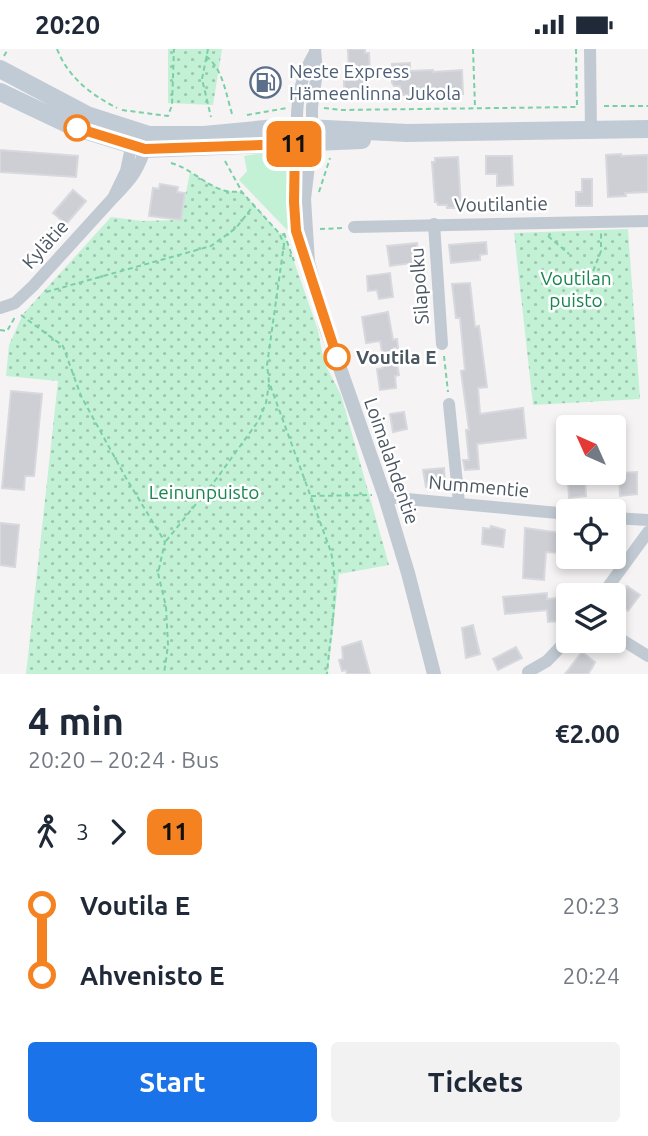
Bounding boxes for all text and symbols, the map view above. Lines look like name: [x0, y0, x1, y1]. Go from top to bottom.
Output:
text: 20:20: [35, 10, 100, 39]
place label: Neste Express Hämeenlinna Jukola: [289, 60, 461, 104]
fuel station icon: Neste Express Hämeenlinna Jukola: [249, 65, 283, 99]
unlabelled marker: [64, 115, 90, 141]
line badge: 11: [262, 121, 326, 167]
text: 11: [280, 130, 308, 157]
street label: Voutilantie: [454, 192, 548, 216]
street label: Kylätie: [17, 215, 73, 273]
street label: Silapolku: [405, 247, 433, 325]
park label: Voutilan puisto: [540, 267, 612, 311]
marker: Voutila E: [324, 344, 350, 370]
place label: Voutila E: [356, 346, 436, 368]
street label: Loimalahdentie: [360, 395, 424, 527]
north arrow: [556, 415, 626, 485]
map controls: [556, 415, 626, 653]
street label: Nummentie: [428, 471, 530, 501]
park label: Leinunpuisto: [149, 481, 259, 503]
button: locate: [556, 499, 626, 569]
button: layers: [556, 583, 626, 653]
text: 4 min: [28, 700, 124, 742]
text: €2.00: [555, 719, 620, 748]
text: 20:20 – 20:24 · Bus: [28, 747, 219, 772]
icon: walk: [28, 813, 66, 851]
icon: forward: [99, 813, 137, 851]
text: 11: [161, 818, 188, 845]
text: 3: [76, 819, 89, 844]
text: Voutila E: [80, 891, 190, 920]
text: 20:23: [562, 893, 620, 918]
text: Ahvenisto E: [80, 961, 225, 990]
text: 20:24: [562, 963, 620, 988]
button: Start: [28, 1042, 317, 1122]
button: Tickets: [331, 1042, 620, 1122]

